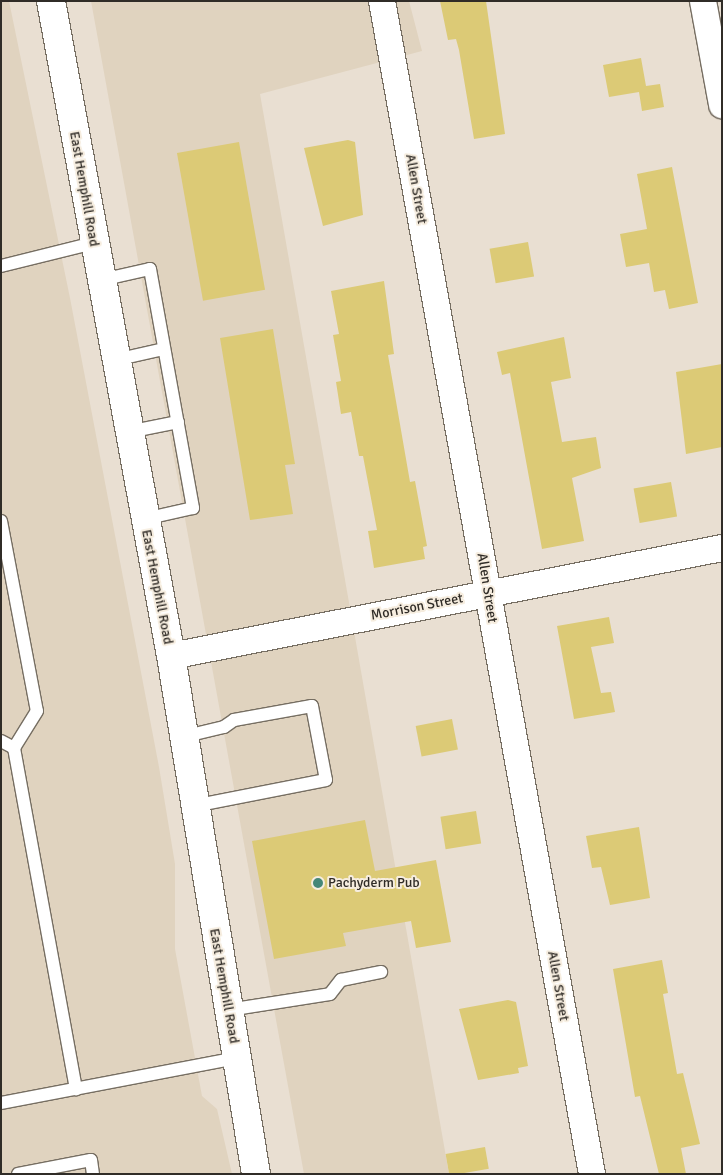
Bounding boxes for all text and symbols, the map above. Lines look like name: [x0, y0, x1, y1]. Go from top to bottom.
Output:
street label: East Hemphill Road: [66, 130, 102, 248]
street label: Allen Street: [402, 153, 430, 225]
street label: East Hemphill Road: [138, 528, 176, 646]
street label: Allen Street: [473, 552, 501, 624]
street label: Morrison Street: [369, 590, 465, 624]
place label: Pachyderm Pub: [328, 875, 420, 891]
marker: Pachyderm Pub: [312, 877, 324, 889]
street label: East Hemphill Road: [206, 927, 242, 1045]
street label: Allen Street: [544, 950, 572, 1022]

